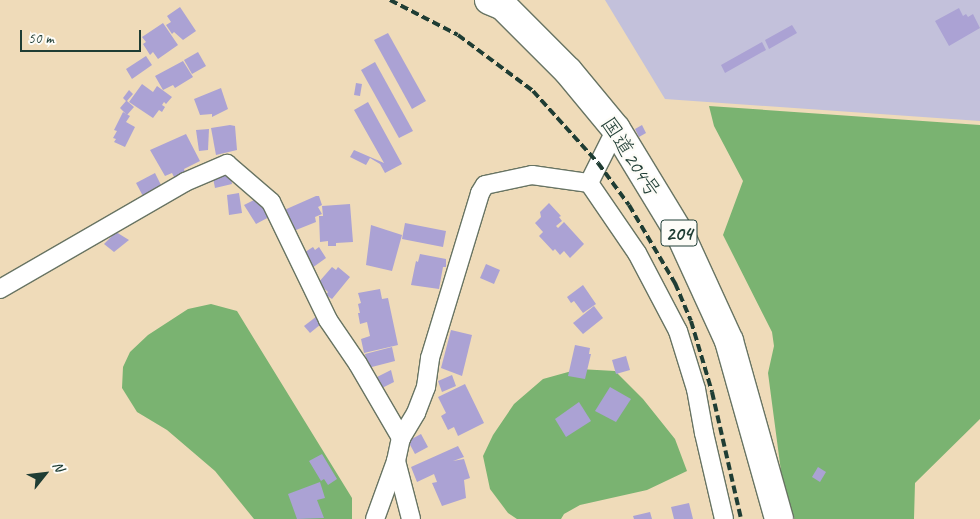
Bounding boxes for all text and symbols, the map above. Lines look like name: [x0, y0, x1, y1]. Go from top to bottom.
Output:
scale bar: [22, 20, 144, 52]
text: 50 m: [28, 29, 54, 48]
street label: 国道204号: [596, 112, 666, 202]
road number: 204: [660, 216, 698, 250]
north arrow: [20, 449, 70, 499]
text: N: [49, 459, 68, 474]

